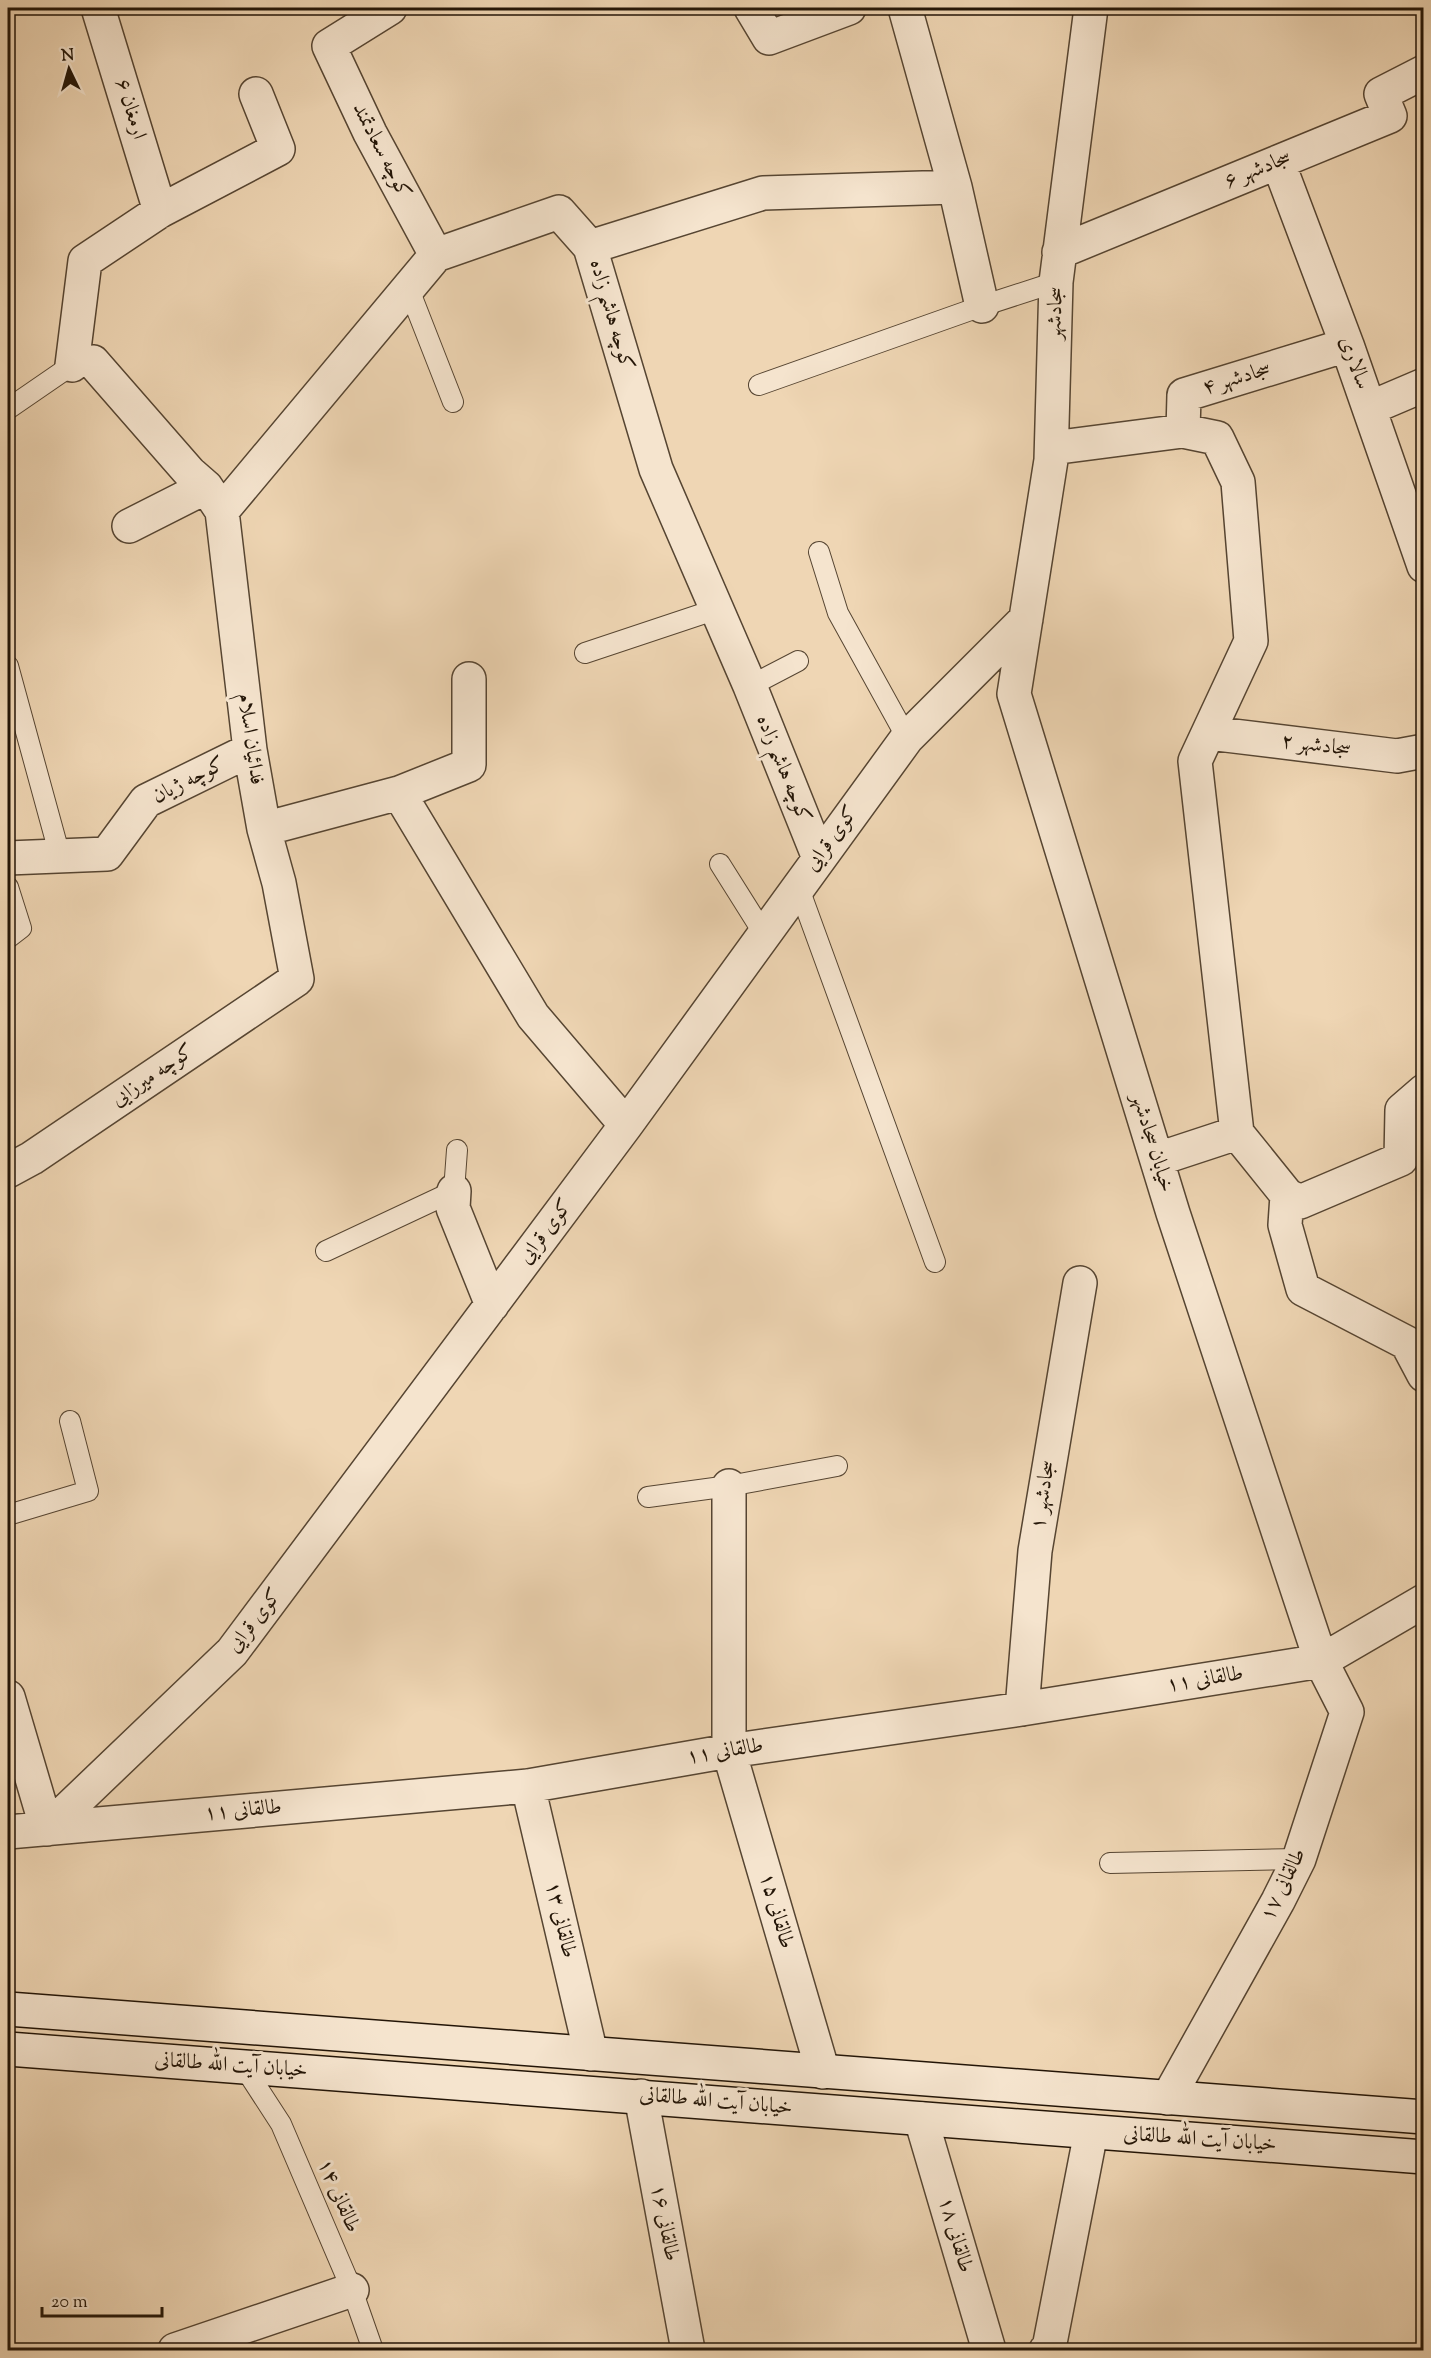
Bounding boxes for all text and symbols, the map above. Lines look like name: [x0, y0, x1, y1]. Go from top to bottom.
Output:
north arrow: [39, 39, 99, 99]
text: N: [61, 45, 75, 69]
street label: ارمغان ۶: [107, 75, 153, 143]
street label: کوچه سعادتمند: [344, 98, 418, 204]
street label: سجادشهر ۶: [1220, 143, 1296, 197]
street label: کوچه هاشم زاده: [577, 256, 641, 375]
street label: سجادشهر: [1040, 286, 1072, 342]
street label: سالاری: [1331, 332, 1377, 394]
street label: سجادشهر ۴: [1199, 354, 1275, 404]
street label: فدائیان اسلام: [228, 691, 271, 787]
street label: کوچه هاشم زاده: [744, 710, 818, 829]
street label: سجادشهر ۲: [1280, 727, 1352, 765]
street label: کوچه ژیان: [147, 750, 231, 812]
street label: کوی قرایی: [798, 800, 866, 878]
street label: کوچه میرزایی: [106, 1037, 200, 1115]
street label: خیابان سجادشهر: [1122, 1088, 1181, 1196]
street label: کوی قرایی: [511, 1193, 581, 1271]
street label: سجادشهر ۱: [1024, 1458, 1064, 1532]
street label: کوی قرایی: [220, 1582, 290, 1660]
street label: طالقانی ۱۱: [1164, 1659, 1246, 1701]
street label: طالقانی ۱۱: [684, 1731, 766, 1773]
street label: طالقانی ۱۱: [203, 1793, 283, 1829]
street label: طالقانی ۱۷: [1254, 1844, 1314, 1926]
street label: طالقانی ۱۵: [751, 1870, 801, 1952]
street label: طالقانی ۱۳: [537, 1879, 583, 1961]
street label: خیابان آیت الله طالقانی: [153, 2042, 309, 2086]
street label: خیابان آیت الله طالقانی: [638, 2076, 794, 2124]
street label: خیابان آیت الله طالقانی: [1122, 2116, 1278, 2160]
street label: طالقانی ۱۴: [309, 2154, 367, 2238]
street label: طالقانی ۱۶: [642, 2182, 686, 2264]
street label: طالقانی ۱۸: [930, 2194, 980, 2276]
scale bar: [42, 2280, 162, 2318]
text: 20 m: [51, 2290, 88, 2316]

